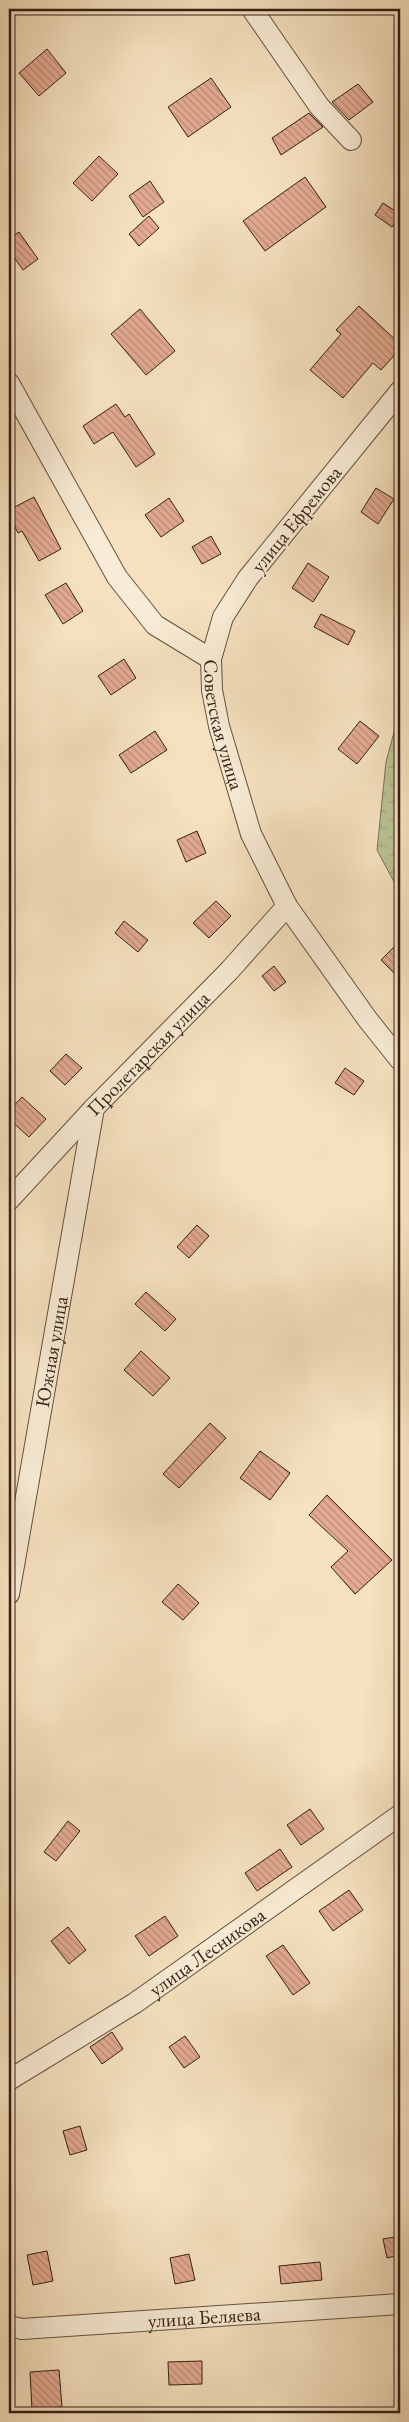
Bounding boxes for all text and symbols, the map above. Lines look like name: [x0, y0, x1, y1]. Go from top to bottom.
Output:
street label: улица Ефремова: [245, 460, 347, 578]
street label: Советская улица: [198, 659, 250, 793]
street label: Пролетарская улица: [81, 985, 215, 1121]
street label: Южная улица: [29, 1294, 74, 1409]
street label: улица Лесникова: [144, 1902, 270, 2002]
street label: улица Беляева: [147, 2300, 262, 2334]

